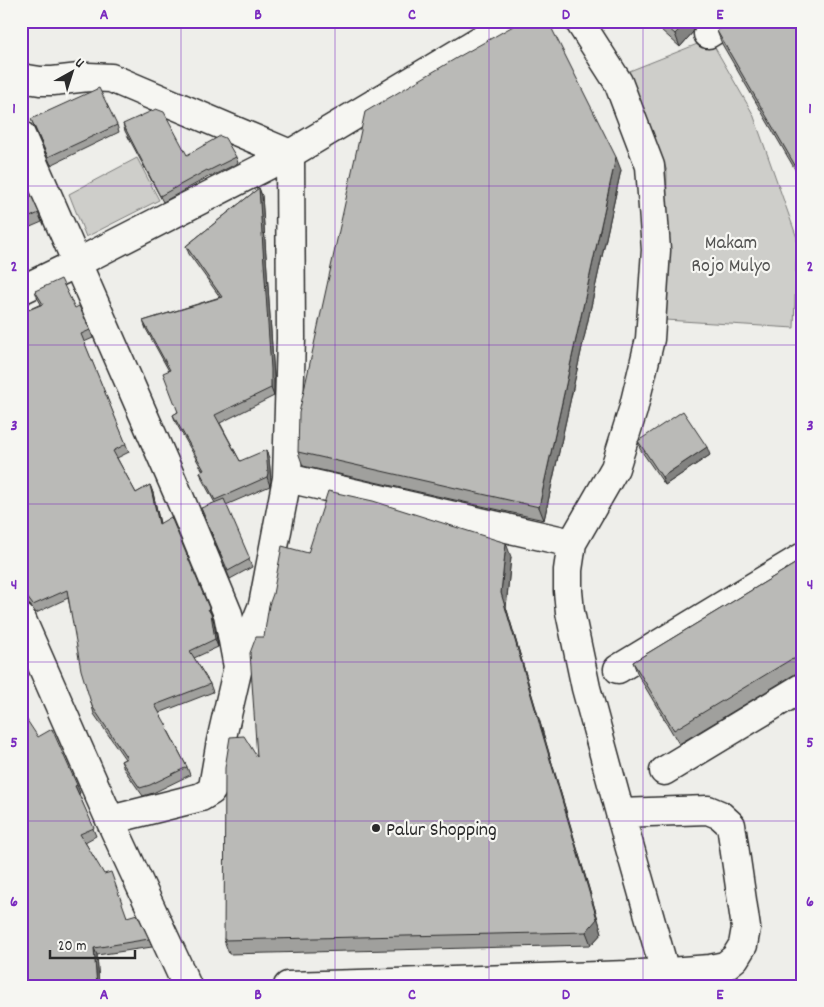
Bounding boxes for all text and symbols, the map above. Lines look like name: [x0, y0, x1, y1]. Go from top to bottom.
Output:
text: A: [100, 4, 109, 27]
text: B: [254, 4, 262, 27]
text: C: [408, 4, 416, 27]
text: D: [562, 4, 571, 27]
text: E: [716, 4, 724, 27]
north arrow: [48, 48, 98, 98]
text: U: [70, 54, 88, 74]
text: 1: [12, 98, 16, 121]
text: 1: [808, 98, 812, 121]
park label: Makam Rojo Mulyo: [691, 230, 771, 281]
text: 2: [11, 256, 18, 279]
text: 2: [807, 256, 814, 279]
text: 3: [10, 415, 18, 438]
text: 3: [806, 415, 814, 438]
text: 4: [11, 574, 17, 597]
text: 4: [807, 574, 813, 597]
text: 5: [10, 732, 18, 755]
text: 5: [806, 732, 814, 755]
place label: Palur Shopping: [386, 817, 497, 845]
marker: Palur Shopping: [370, 822, 382, 834]
text: 6: [10, 891, 18, 914]
text: 6: [806, 891, 814, 914]
scale bar: [50, 927, 135, 959]
text: 20 m: [58, 936, 86, 958]
text: A: [100, 984, 109, 1007]
text: B: [254, 984, 262, 1007]
text: C: [408, 984, 416, 1007]
text: D: [562, 984, 571, 1007]
text: E: [716, 984, 724, 1007]

